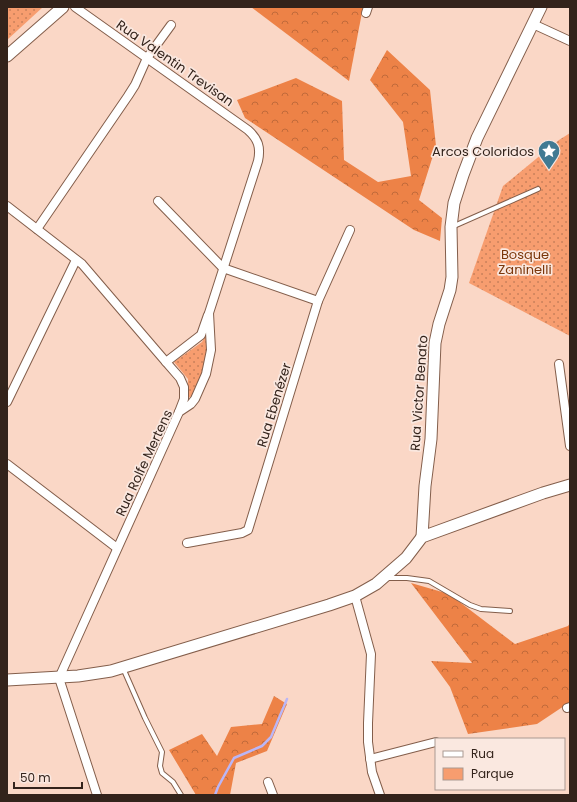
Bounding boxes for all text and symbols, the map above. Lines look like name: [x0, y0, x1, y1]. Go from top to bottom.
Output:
street label: Rua Valentin Trevisan: [112, 15, 238, 111]
place icon: Arcos Coloridos: [536, 138, 562, 171]
place label: Arcos Coloridos: [432, 142, 534, 161]
park label: Bosque Zaninelli: [498, 245, 552, 279]
street label: Rua Victor Benato: [405, 335, 433, 451]
street label: Rua Ebenézer: [252, 360, 296, 449]
street label: Rua Rolfe Mertens: [111, 406, 177, 519]
legend: [435, 738, 565, 790]
text: Rua: [471, 745, 494, 762]
scale bar: [14, 764, 82, 790]
text: Parque: [471, 765, 514, 782]
text: 50 m: [20, 769, 51, 786]

